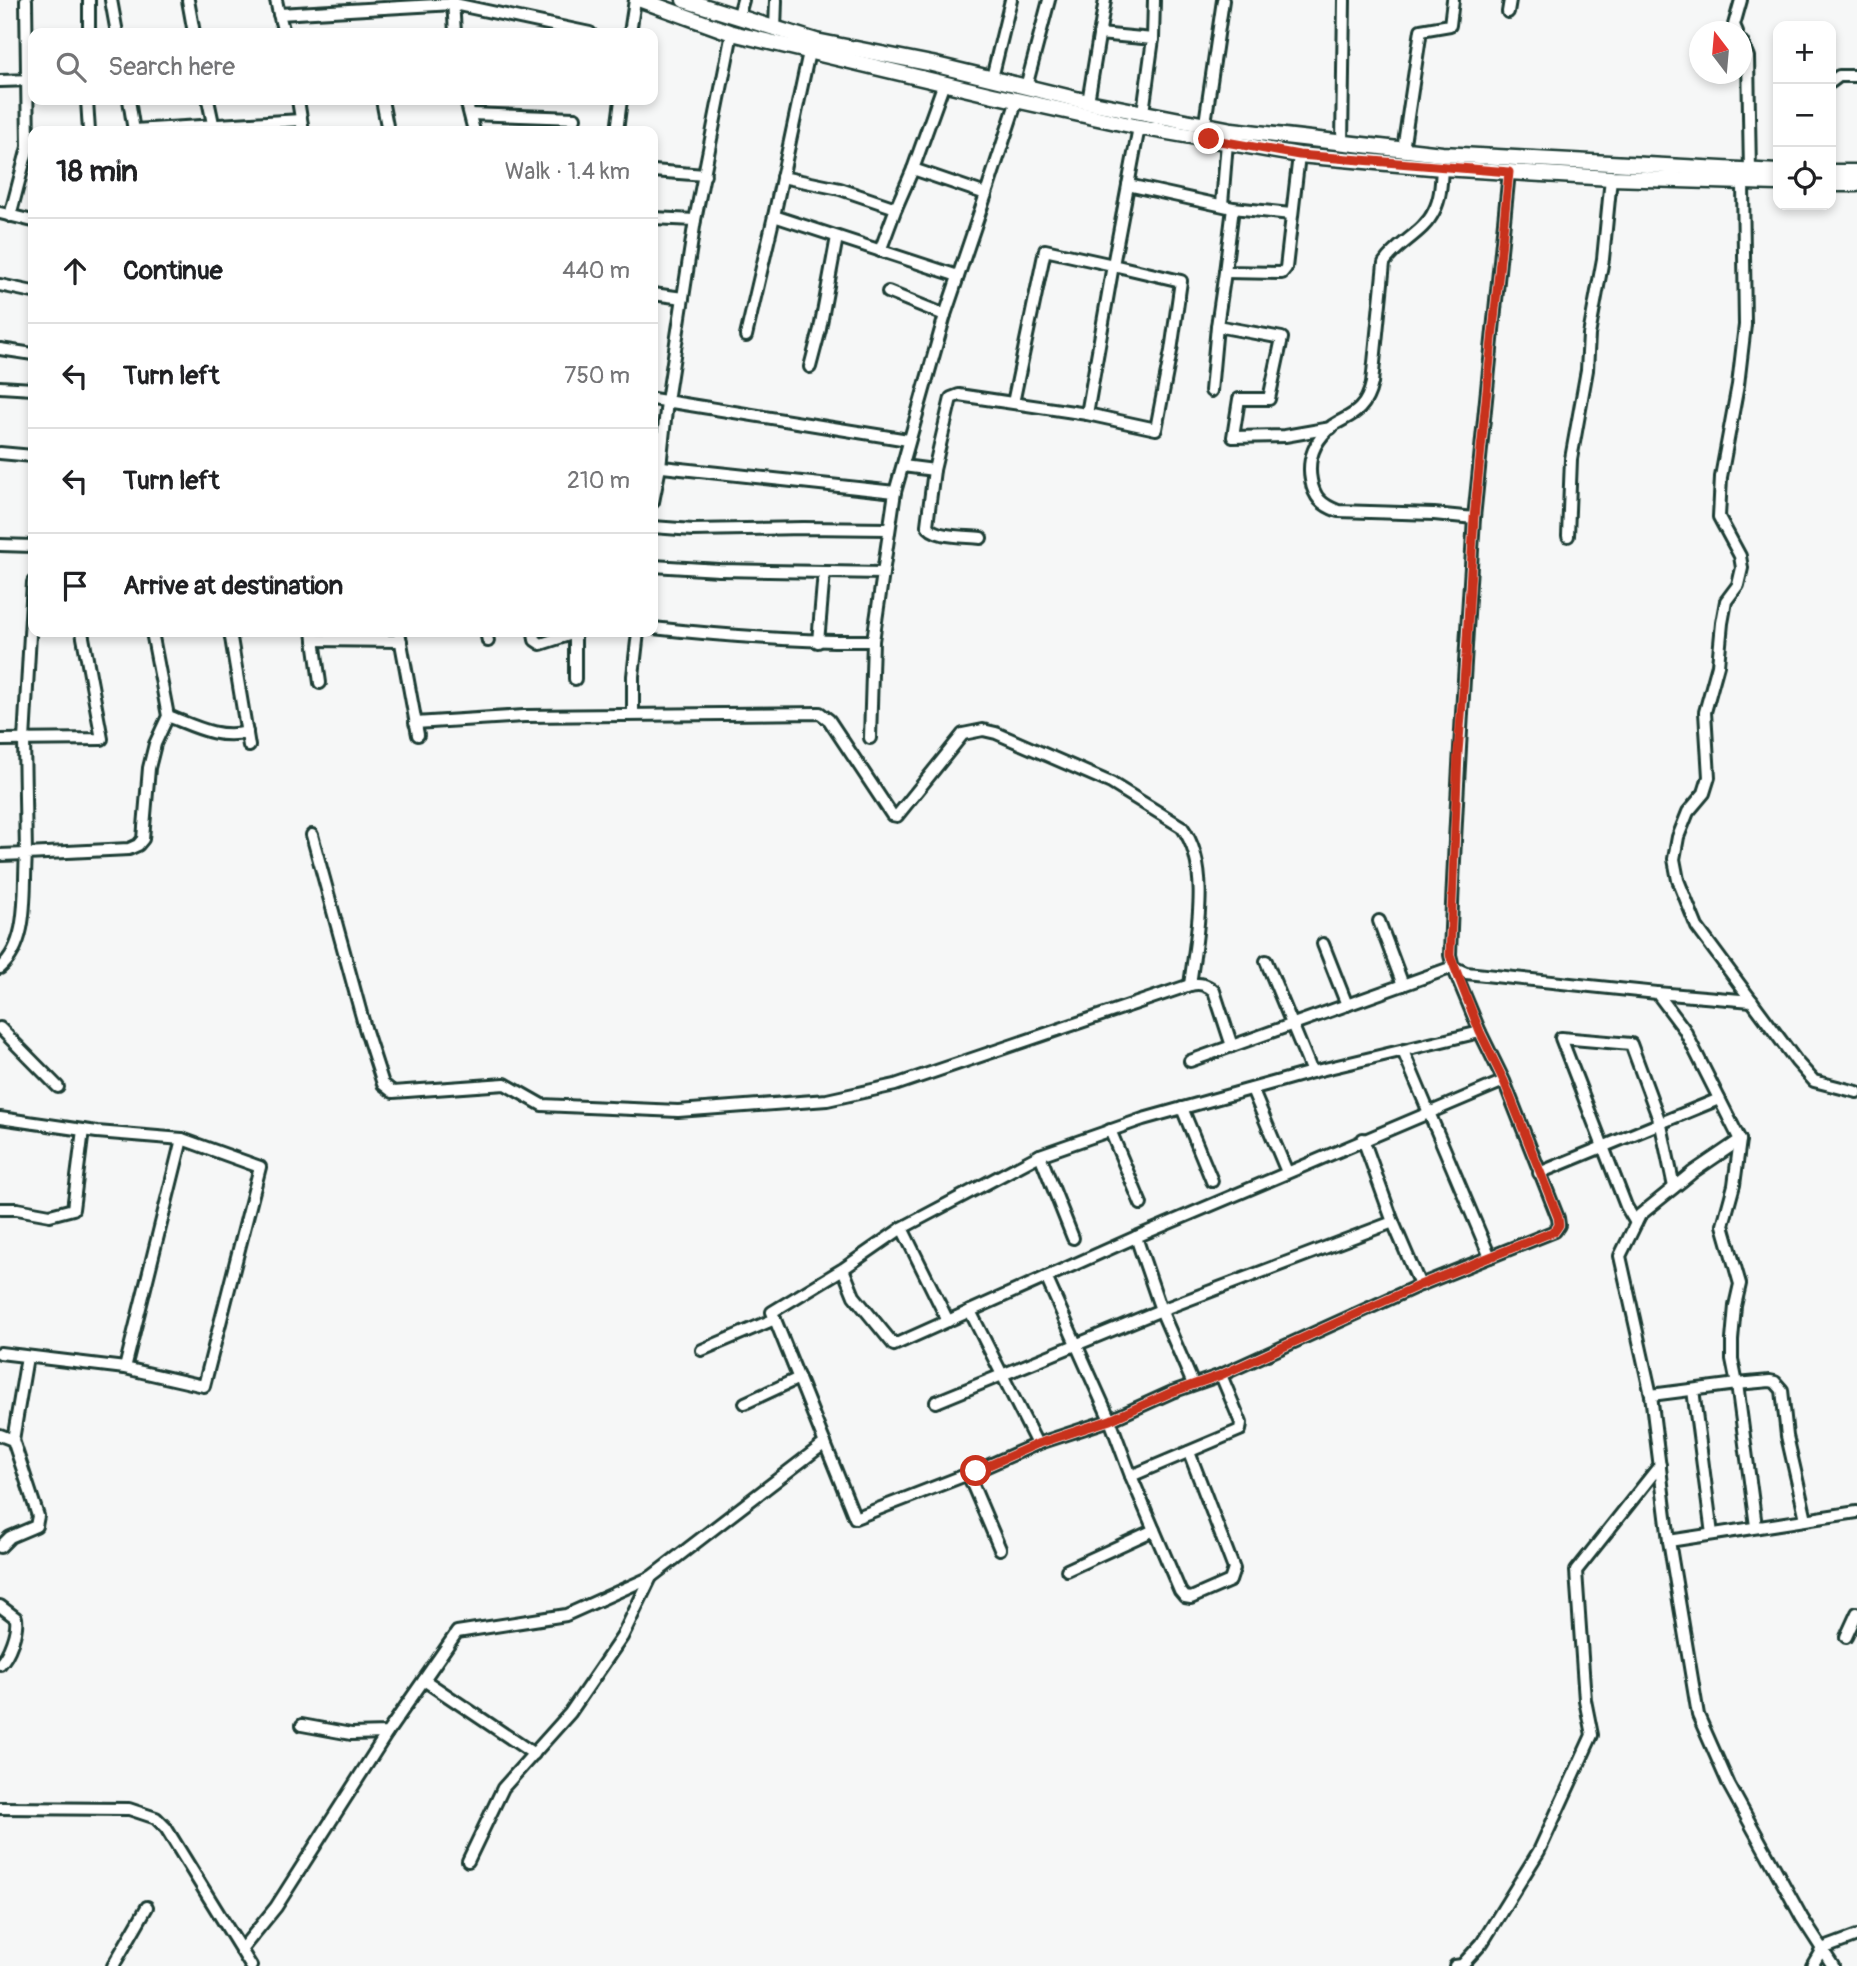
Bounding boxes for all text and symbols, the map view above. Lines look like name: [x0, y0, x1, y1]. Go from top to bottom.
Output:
north arrow: [1689, 21, 1752, 84]
map controls: [1773, 21, 1836, 210]
button: +: [1773, 21, 1836, 84]
search box: [28, 28, 658, 105]
icon: search: [52, 48, 90, 86]
text: Search here: [108, 51, 235, 83]
button: −: [1773, 84, 1836, 147]
route end: [1193, 123, 1224, 154]
button: locate: [1773, 147, 1836, 210]
text: 18 min: [56, 153, 138, 190]
text: Walk · 1.4 km: [505, 157, 630, 186]
icon: ahead: [56, 252, 94, 290]
text: Continue: [123, 255, 223, 287]
text: 440 m: [562, 256, 630, 285]
icon: left: [56, 357, 94, 395]
text: Turn left: [123, 360, 219, 392]
text: 750 m: [564, 361, 630, 390]
icon: left: [56, 462, 94, 500]
text: Turn left: [123, 465, 219, 497]
text: 210 m: [567, 466, 630, 495]
icon: arrive: [56, 567, 94, 605]
text: Arrive at destination: [123, 570, 343, 602]
route start: [960, 1455, 991, 1486]

